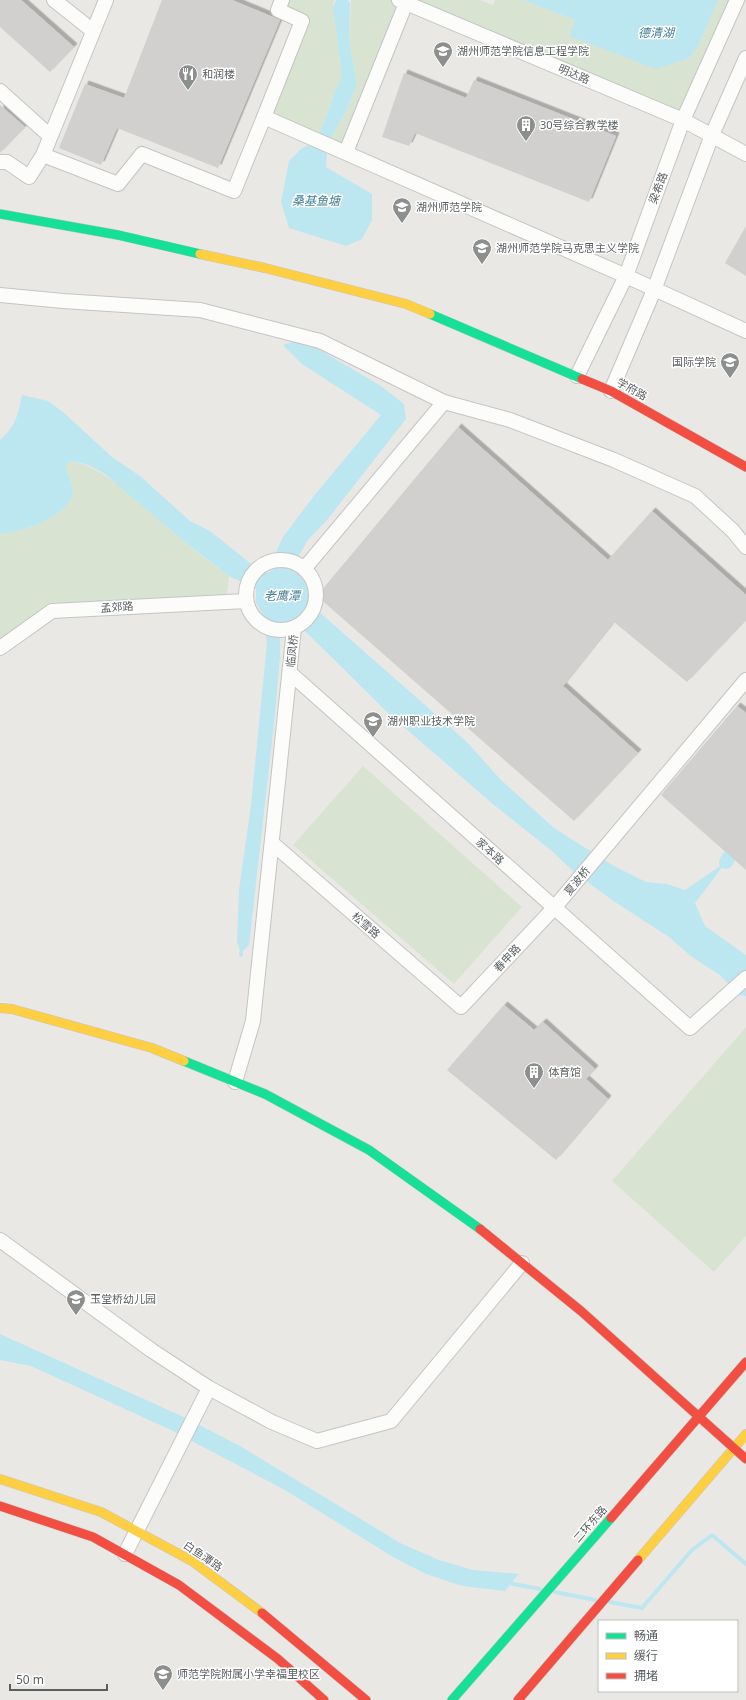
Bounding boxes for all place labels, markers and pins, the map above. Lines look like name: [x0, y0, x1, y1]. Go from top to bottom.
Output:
school or university icon: 湖州师范学院信息工程学院: [432, 40, 454, 68]
place label: 湖州师范学院信息工程学院: [457, 43, 589, 58]
restaurant icon: 和润楼: [177, 63, 199, 91]
place label: 和润楼: [202, 66, 235, 81]
building icon: 30号综合教学楼: [515, 114, 537, 142]
place label: 30号综合教学楼: [540, 117, 619, 132]
school or university icon: 湖州师范学院: [391, 196, 413, 224]
place label: 湖州师范学院: [416, 199, 482, 214]
school or university icon: 湖州师范学院马克思主义学院: [471, 237, 493, 265]
place label: 湖州师范学院马克思主义学院: [496, 240, 639, 255]
school or university icon: 国际学院: [719, 351, 741, 379]
place label: 国际学院: [672, 354, 716, 369]
school or university icon: 湖州职业技术学院: [362, 710, 384, 738]
place label: 湖州职业技术学院: [387, 713, 475, 728]
building icon: 体育馆: [523, 1061, 545, 1089]
place label: 体育馆: [548, 1064, 581, 1079]
school or university icon: 玉堂桥幼儿园: [65, 1288, 87, 1316]
place label: 玉堂桥幼儿园: [90, 1291, 156, 1306]
school or university icon: 师范学院附属小学幸福里校区: [152, 1663, 174, 1691]
place label: 师范学院附属小学幸福里校区: [177, 1666, 320, 1681]

